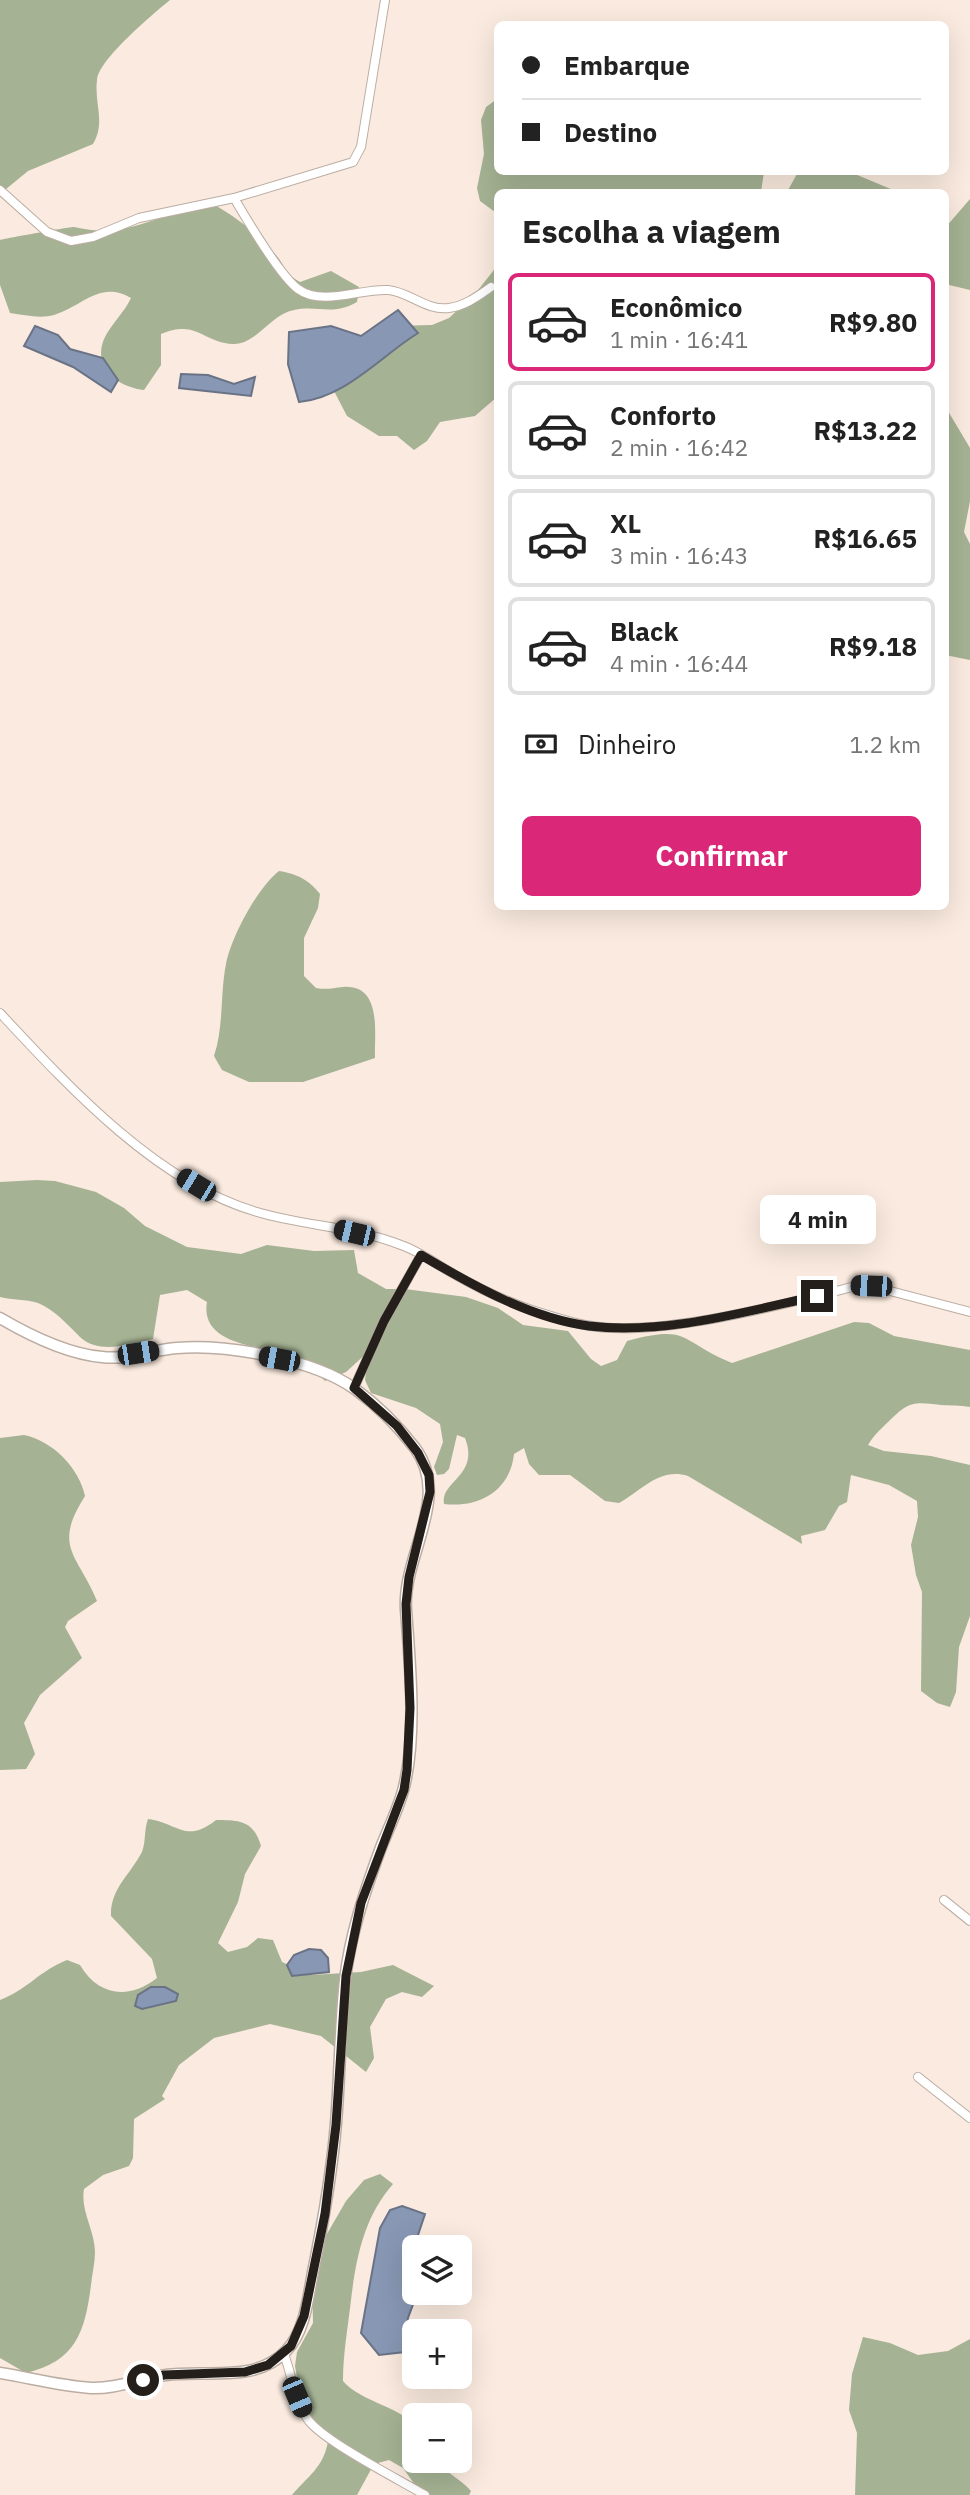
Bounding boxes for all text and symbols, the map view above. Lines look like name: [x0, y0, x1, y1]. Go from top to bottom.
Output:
text: Embarque: [564, 48, 690, 82]
text: Destino: [564, 115, 657, 149]
text: Escolha a viagem: [522, 210, 781, 252]
text: Econômico: [610, 290, 742, 324]
icon: car: [526, 291, 589, 354]
text: R$9.80: [829, 305, 917, 339]
text: 1 min · 16:41: [610, 324, 748, 354]
text: Conforto: [610, 398, 716, 432]
icon: car: [526, 399, 589, 462]
text: R$13.22: [813, 413, 917, 447]
text: 2 min · 16:42: [610, 432, 748, 462]
text: XL: [610, 506, 641, 540]
icon: car: [526, 507, 589, 570]
text: R$16.65: [813, 521, 917, 555]
text: 3 min · 16:43: [610, 540, 748, 570]
text: Black: [610, 614, 678, 648]
icon: car: [526, 615, 589, 678]
text: R$9.18: [829, 629, 917, 663]
text: 4 min · 16:44: [610, 648, 748, 678]
icon: cash: [522, 725, 560, 763]
text: Dinheiro: [578, 727, 676, 761]
text: 1.2 km: [850, 729, 921, 759]
button: Confirmar: [522, 816, 921, 896]
car: [173, 1165, 220, 1205]
callout: 4 min: [759, 1194, 875, 1244]
text: 4 min: [788, 1204, 848, 1234]
car: [332, 1218, 377, 1248]
car: [850, 1275, 893, 1297]
route end: [801, 1280, 833, 1312]
car: [116, 1339, 161, 1367]
car: [257, 1345, 302, 1373]
map controls: [402, 2235, 472, 2473]
button: layers: [402, 2235, 472, 2305]
button: +: [402, 2319, 472, 2389]
route start: [127, 2364, 159, 2396]
car: [280, 2374, 315, 2420]
button: −: [402, 2403, 472, 2473]

